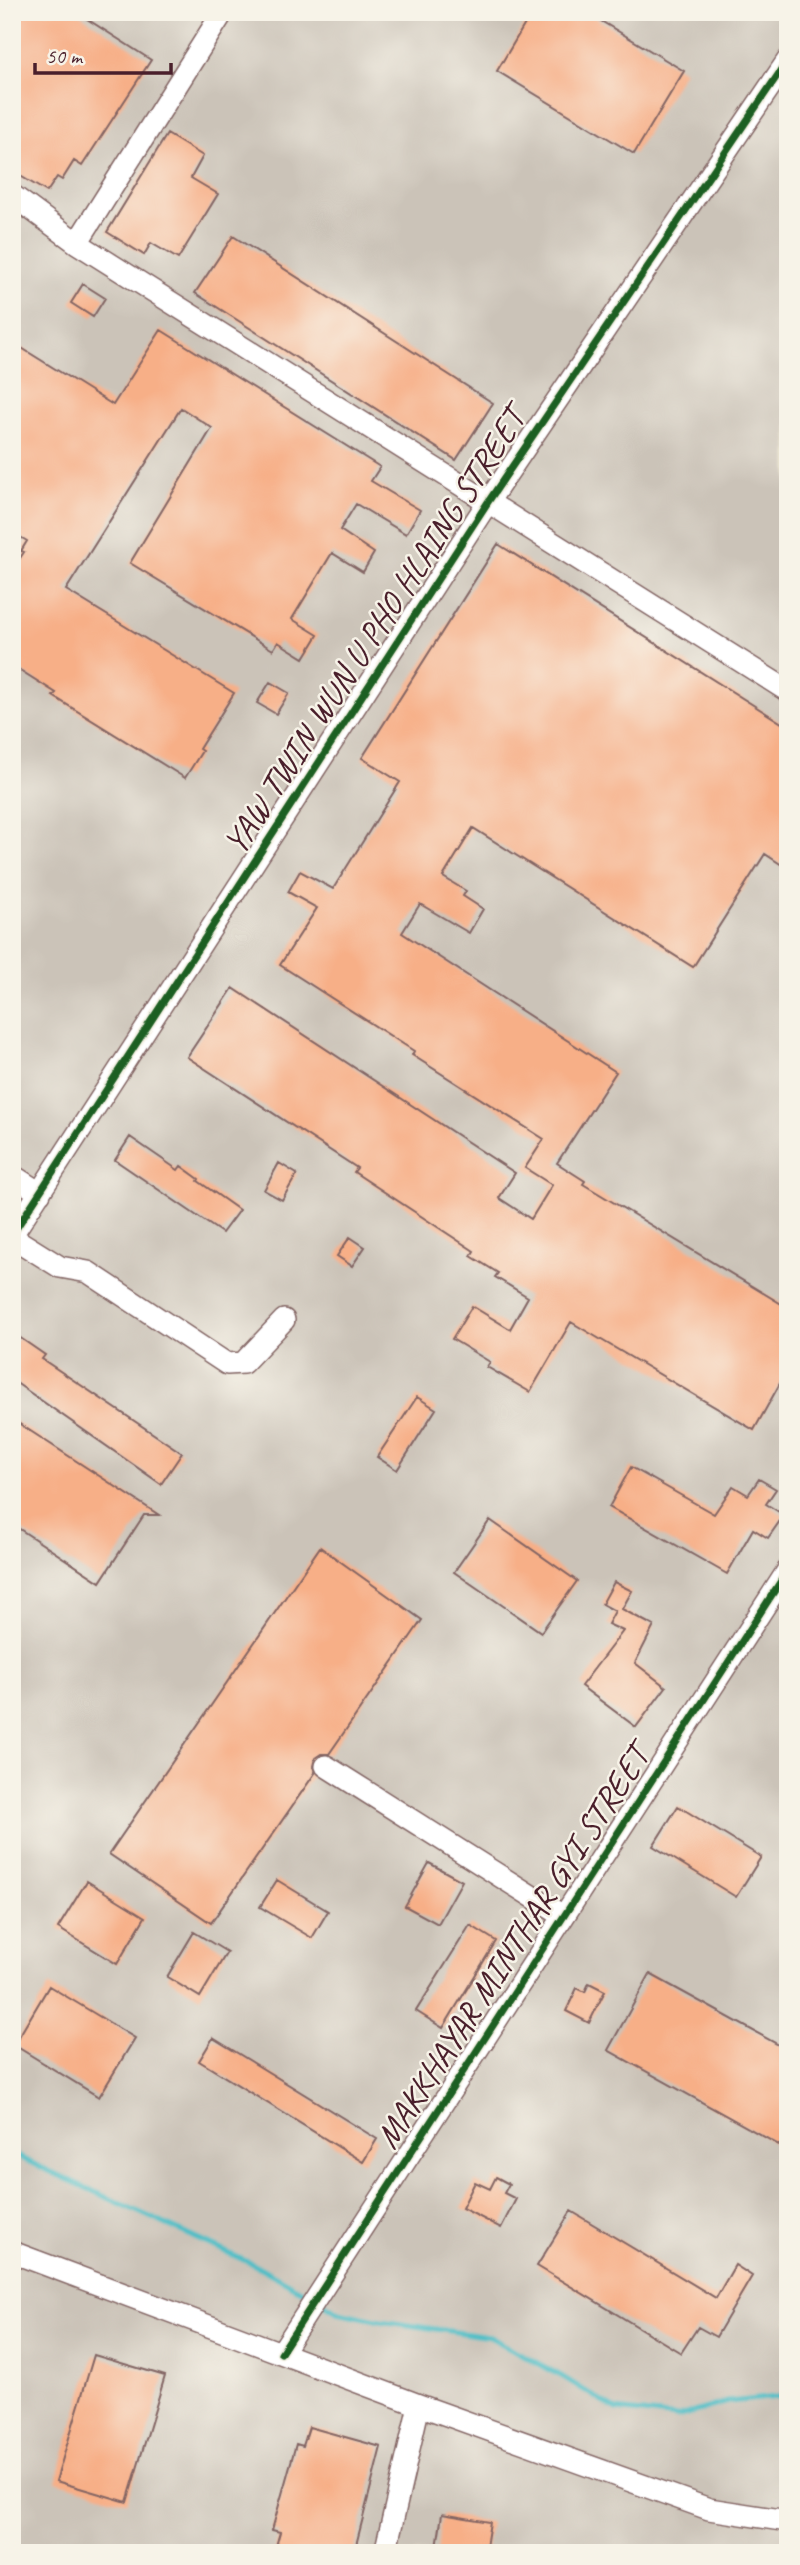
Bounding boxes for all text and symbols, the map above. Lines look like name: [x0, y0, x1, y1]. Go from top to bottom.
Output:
scale bar: [35, 32, 172, 76]
text: 50 m: [46, 43, 84, 69]
street label: YAW TWIN WUN U PHO HLAING STREET: [213, 392, 540, 862]
street label: MAKKHAYAR MINTHAR GYI STREET: [365, 1730, 664, 2157]

